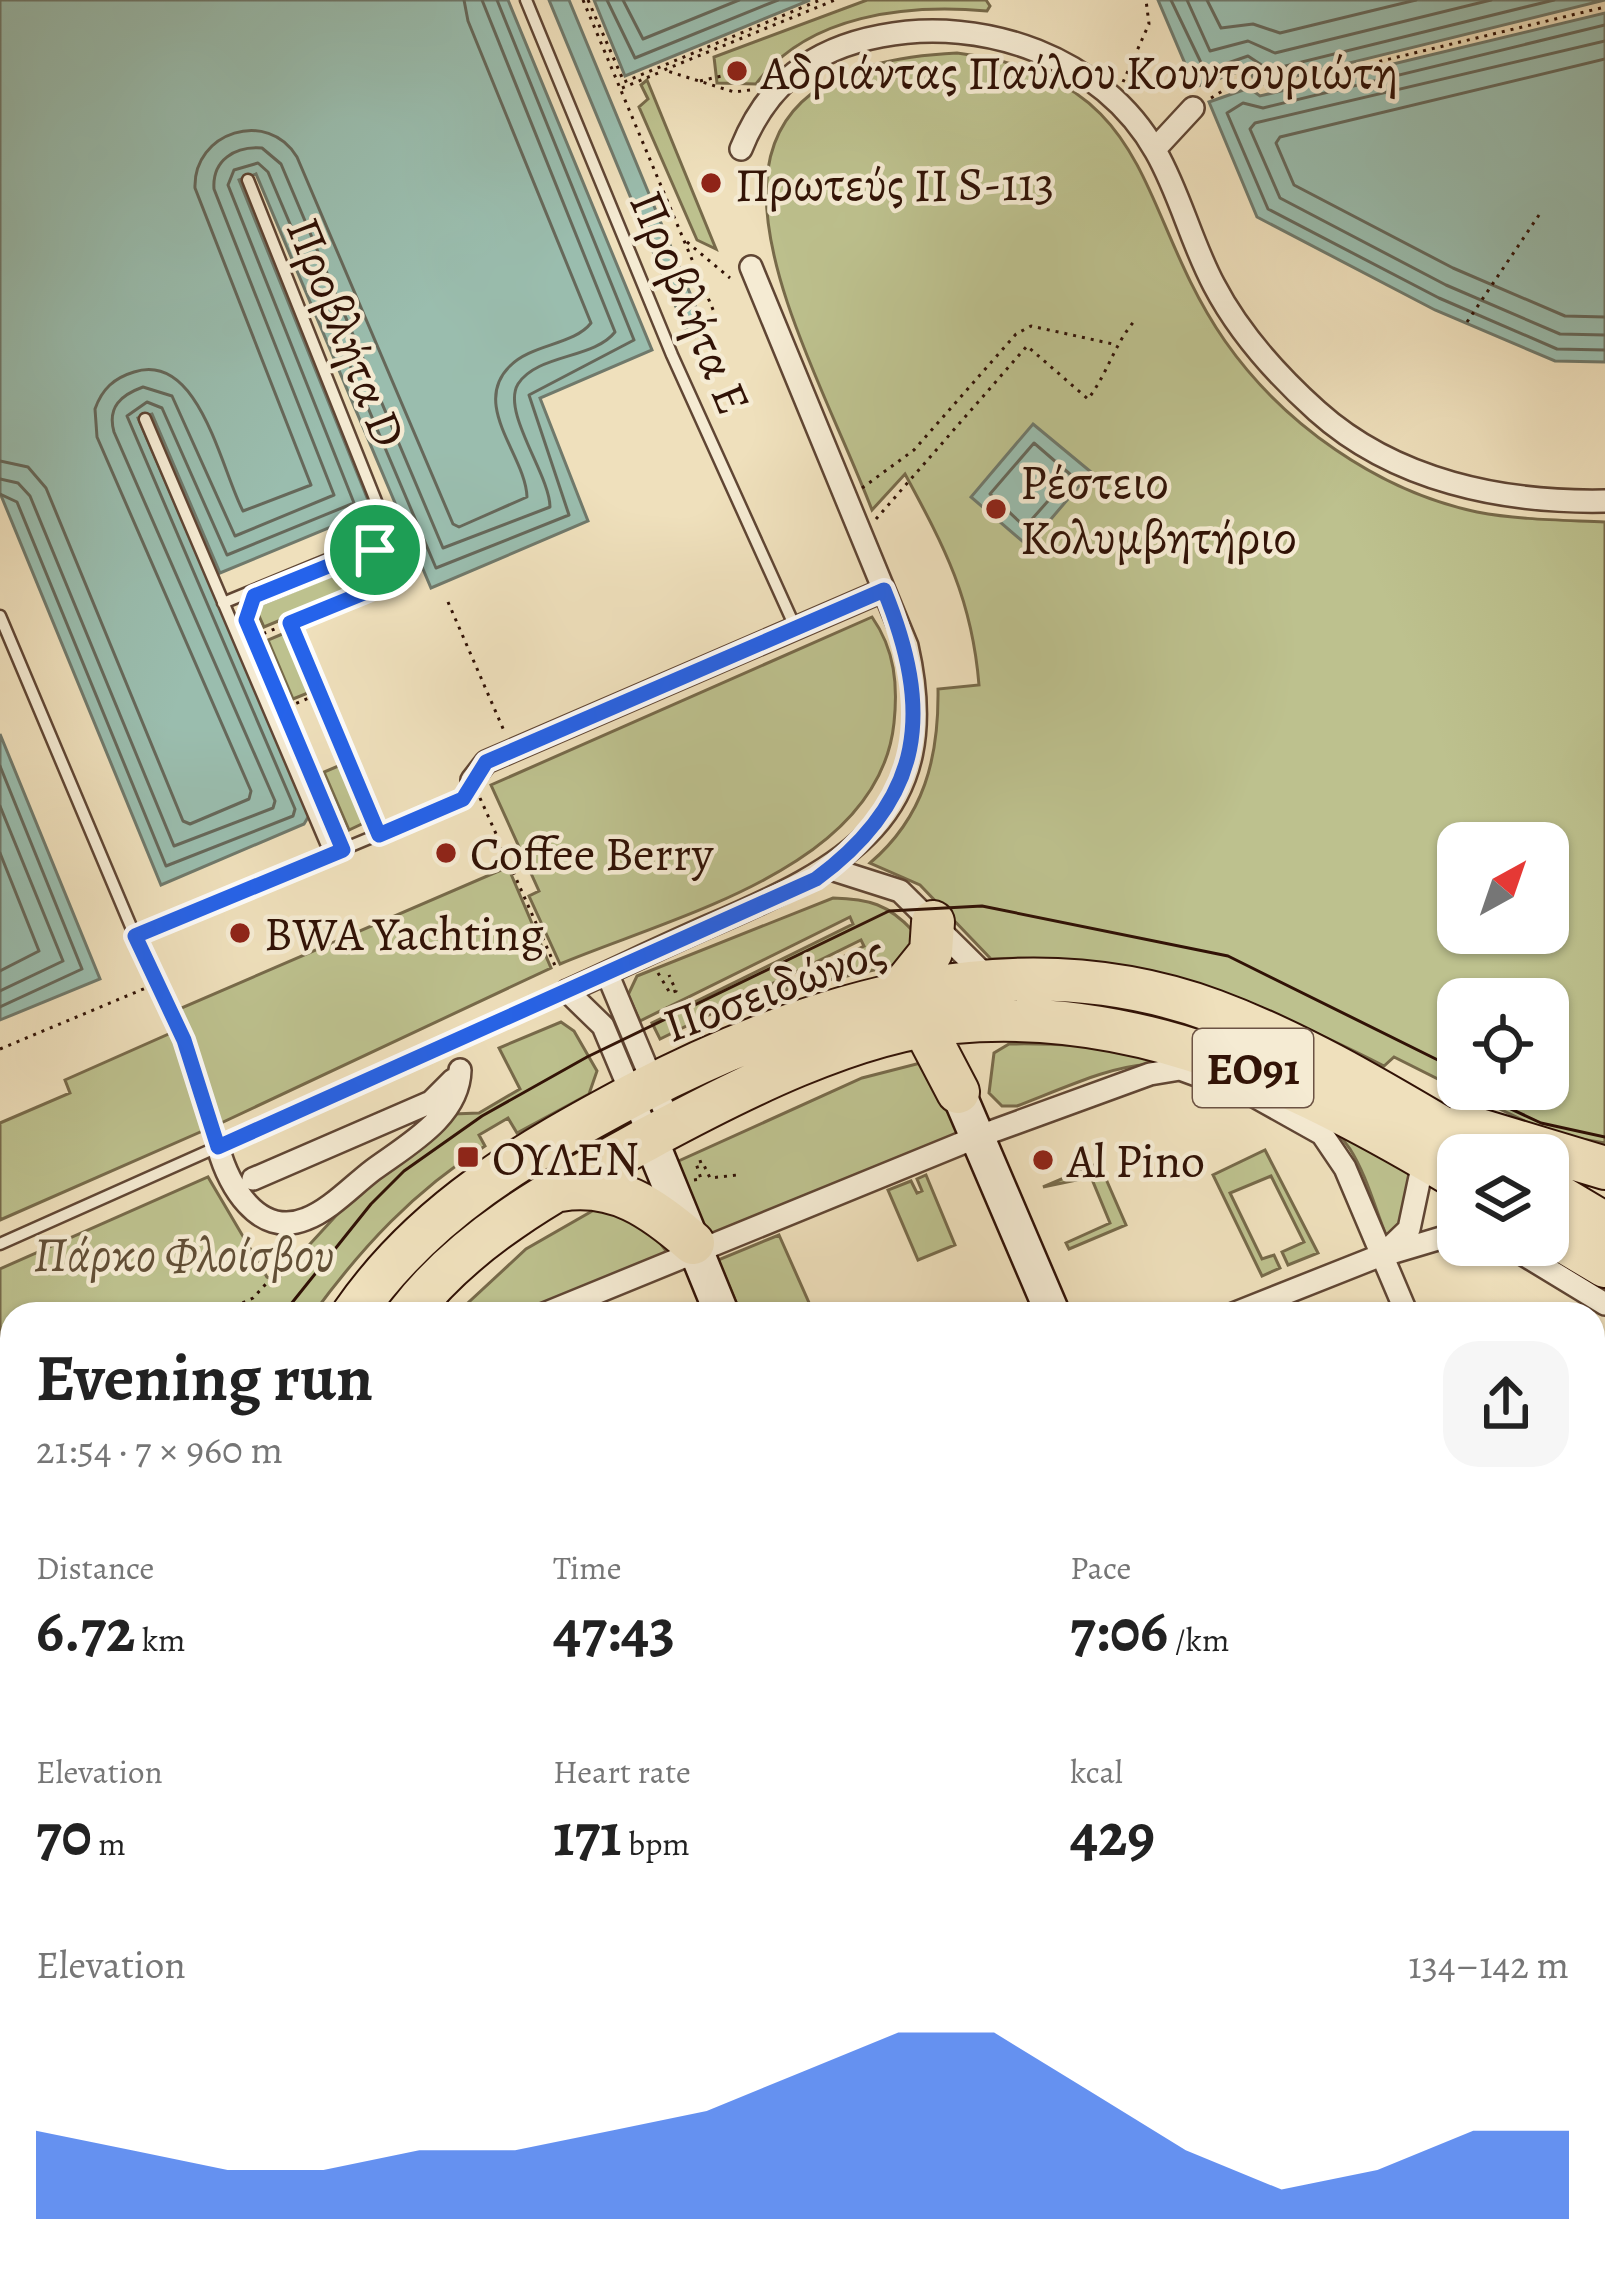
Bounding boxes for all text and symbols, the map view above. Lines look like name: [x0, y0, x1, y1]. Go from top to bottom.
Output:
place label: Αδριάντας Παύλου Κουντουριώτη: [760, 39, 1398, 105]
marker: Αδριάντας Παύλου Κουντουριώτη: [724, 58, 750, 84]
place label: Πρωτεύς ΙΙ S-113: [735, 151, 1054, 217]
marker: Πρωτεύς ΙΙ S-113: [698, 170, 724, 196]
street label: Προβλήτα E: [613, 181, 767, 424]
street label: Προβλήτα D: [270, 208, 422, 457]
place label: Ρέστειο Κολυμβητήριο: [1020, 449, 1297, 570]
marker: Ρέστειο Κολυμβητήριο: [983, 496, 1009, 522]
pin: [324, 499, 426, 601]
icon: arrive: [342, 517, 408, 583]
place label: Coffee Berry: [470, 821, 714, 887]
north arrow: [1437, 822, 1569, 954]
map controls: [1437, 822, 1569, 1266]
marker: Coffee Berry: [433, 840, 459, 866]
place label: BWA Yachting: [264, 901, 544, 967]
street label: Ποσειδώνος: [655, 917, 894, 1058]
marker: BWA Yachting: [227, 920, 253, 946]
button: locate: [1437, 978, 1569, 1110]
road number: ΕΟ91: [1193, 1029, 1313, 1107]
place label: ΟΥΛΕΝ: [492, 1125, 639, 1191]
place label: Al Pino: [1066, 1128, 1205, 1194]
button: layers: [1437, 1134, 1569, 1266]
marker: ΟΥΛΕΝ: [455, 1144, 481, 1170]
marker: Al Pino: [1030, 1147, 1056, 1173]
park label: Πάρκο Φλοίσβου: [34, 1222, 334, 1288]
text: Evening run: [36, 1333, 373, 1423]
button: share: [1443, 1341, 1569, 1467]
text: 21:54 · 7 × 960 m: [36, 1423, 283, 1476]
text: Distance: [36, 1545, 154, 1590]
text: Time: [553, 1545, 622, 1590]
text: Pace: [1070, 1545, 1131, 1590]
text: 6.72: [36, 1590, 135, 1672]
text: 47:43: [553, 1590, 675, 1672]
text: 7:06: [1070, 1590, 1168, 1672]
text: km: [135, 1617, 186, 1662]
text: /km: [1168, 1617, 1229, 1662]
text: Elevation: [36, 1749, 163, 1794]
text: Heart rate: [553, 1749, 691, 1794]
text: kcal: [1070, 1749, 1123, 1794]
text: 70: [36, 1794, 92, 1876]
text: 171: [553, 1794, 622, 1876]
text: 429: [1070, 1794, 1155, 1876]
text: m: [92, 1821, 126, 1866]
text: bpm: [622, 1821, 690, 1866]
text: Elevation: [36, 1938, 186, 1991]
text: 134–142 m: [1408, 1938, 1569, 1991]

